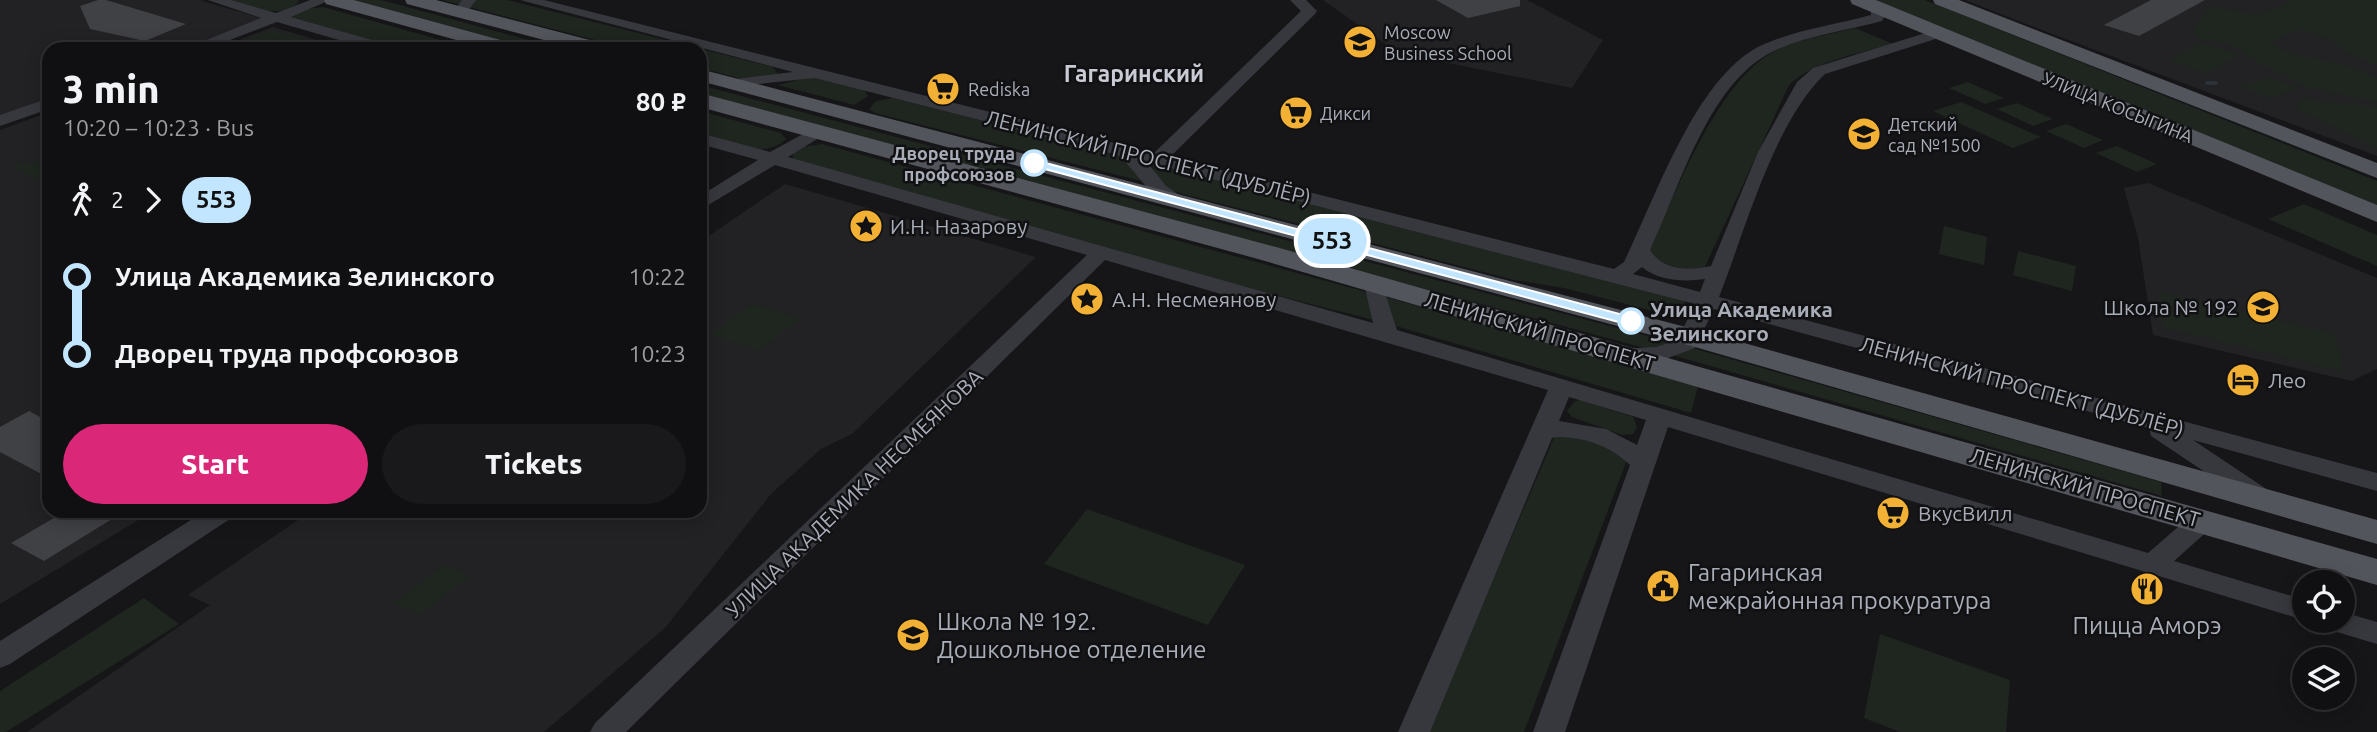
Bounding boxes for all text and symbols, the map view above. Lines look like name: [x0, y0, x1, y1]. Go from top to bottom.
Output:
place label: Moscow Business School: [1384, 22, 1512, 63]
school or university icon: Moscow Business School: [1341, 23, 1379, 61]
district label: Гагаринский: [1064, 61, 1204, 86]
text: 3 min: [63, 68, 160, 110]
street label: УЛИЦА КОСЫГИНА: [2040, 68, 2196, 146]
supermarket icon: Rediska: [924, 70, 962, 108]
place label: Rediska: [968, 79, 1030, 99]
text: 80 ₽: [636, 87, 686, 116]
supermarket icon: Дикси: [1277, 94, 1315, 132]
place label: Дикси: [1320, 103, 1371, 123]
street label: ЛЕНИНСКИЙ ПРОСПЕКТ (ДУБЛЁР): [983, 105, 1313, 209]
place label: Детский сад №1500: [1888, 114, 1981, 155]
text: 10:20 – 10:23 · Bus: [63, 115, 254, 140]
school or university icon: Детский сад №1500: [1845, 115, 1883, 153]
place label: Дворец труда профсоюзов: [892, 143, 1015, 184]
marker: Дворец труда профсоюзов: [1021, 150, 1047, 176]
icon: walk: [63, 181, 101, 219]
icon: forward: [134, 181, 172, 219]
text: 553: [196, 186, 237, 213]
text: 2: [111, 187, 124, 212]
place icon: И.Н. Назарову: [847, 207, 885, 245]
place label: И.Н. Назарову: [890, 214, 1027, 238]
line badge: 553: [1292, 218, 1372, 264]
text: 553: [1312, 227, 1352, 254]
text: Улица Академика Зелинского: [115, 262, 495, 291]
text: 10:22: [628, 264, 686, 289]
place icon: А.Н. Несмеянову: [1068, 280, 1106, 318]
place label: А.Н. Несмеянову: [1112, 287, 1276, 311]
street label: ЛЕНИНСКИЙ ПРОСПЕКТ: [1422, 287, 1658, 375]
school or university icon: Школа № 192: [2244, 288, 2282, 326]
place label: Школа № 192: [2104, 295, 2238, 319]
place label: Улица Академика Зелинского: [1650, 297, 1833, 345]
marker: Улица Академика Зелинского: [1618, 308, 1644, 334]
street label: ЛЕНИНСКИЙ ПРОСПЕКТ (ДУБЛЁР): [1857, 331, 2187, 441]
text: Дворец труда профсоюзов: [115, 339, 459, 368]
text: 10:23: [628, 341, 686, 366]
hotel icon: Лео: [2224, 361, 2262, 399]
street label: УЛИЦА АКАДЕМИКА НЕСМЕЯНОВА: [721, 364, 987, 622]
place label: Лео: [2268, 368, 2306, 392]
button: Start: [63, 424, 368, 504]
button: Tickets: [382, 424, 686, 504]
street label: ЛЕНИНСКИЙ ПРОСПЕКТ: [1967, 443, 2203, 531]
supermarket icon: ВкусВилл: [1874, 494, 1912, 532]
place label: ВкусВилл: [1918, 501, 2012, 525]
place label: Гагаринская межрайонная прокуратура: [1688, 559, 1991, 614]
public building icon: Гагаринская межрайонная прокуратура: [1644, 567, 1682, 605]
restaurant icon: Пицца Аморэ: [2128, 570, 2166, 608]
map controls: [2292, 570, 2355, 710]
button: locate: [2292, 570, 2355, 633]
place label: Школа № 192. Дошкольное отделение: [937, 608, 1207, 663]
place label: Пицца Аморэ: [2072, 612, 2222, 639]
school or university icon: Школа № 192. Дошкольное отделение: [894, 616, 932, 654]
button: layers: [2292, 647, 2355, 710]

